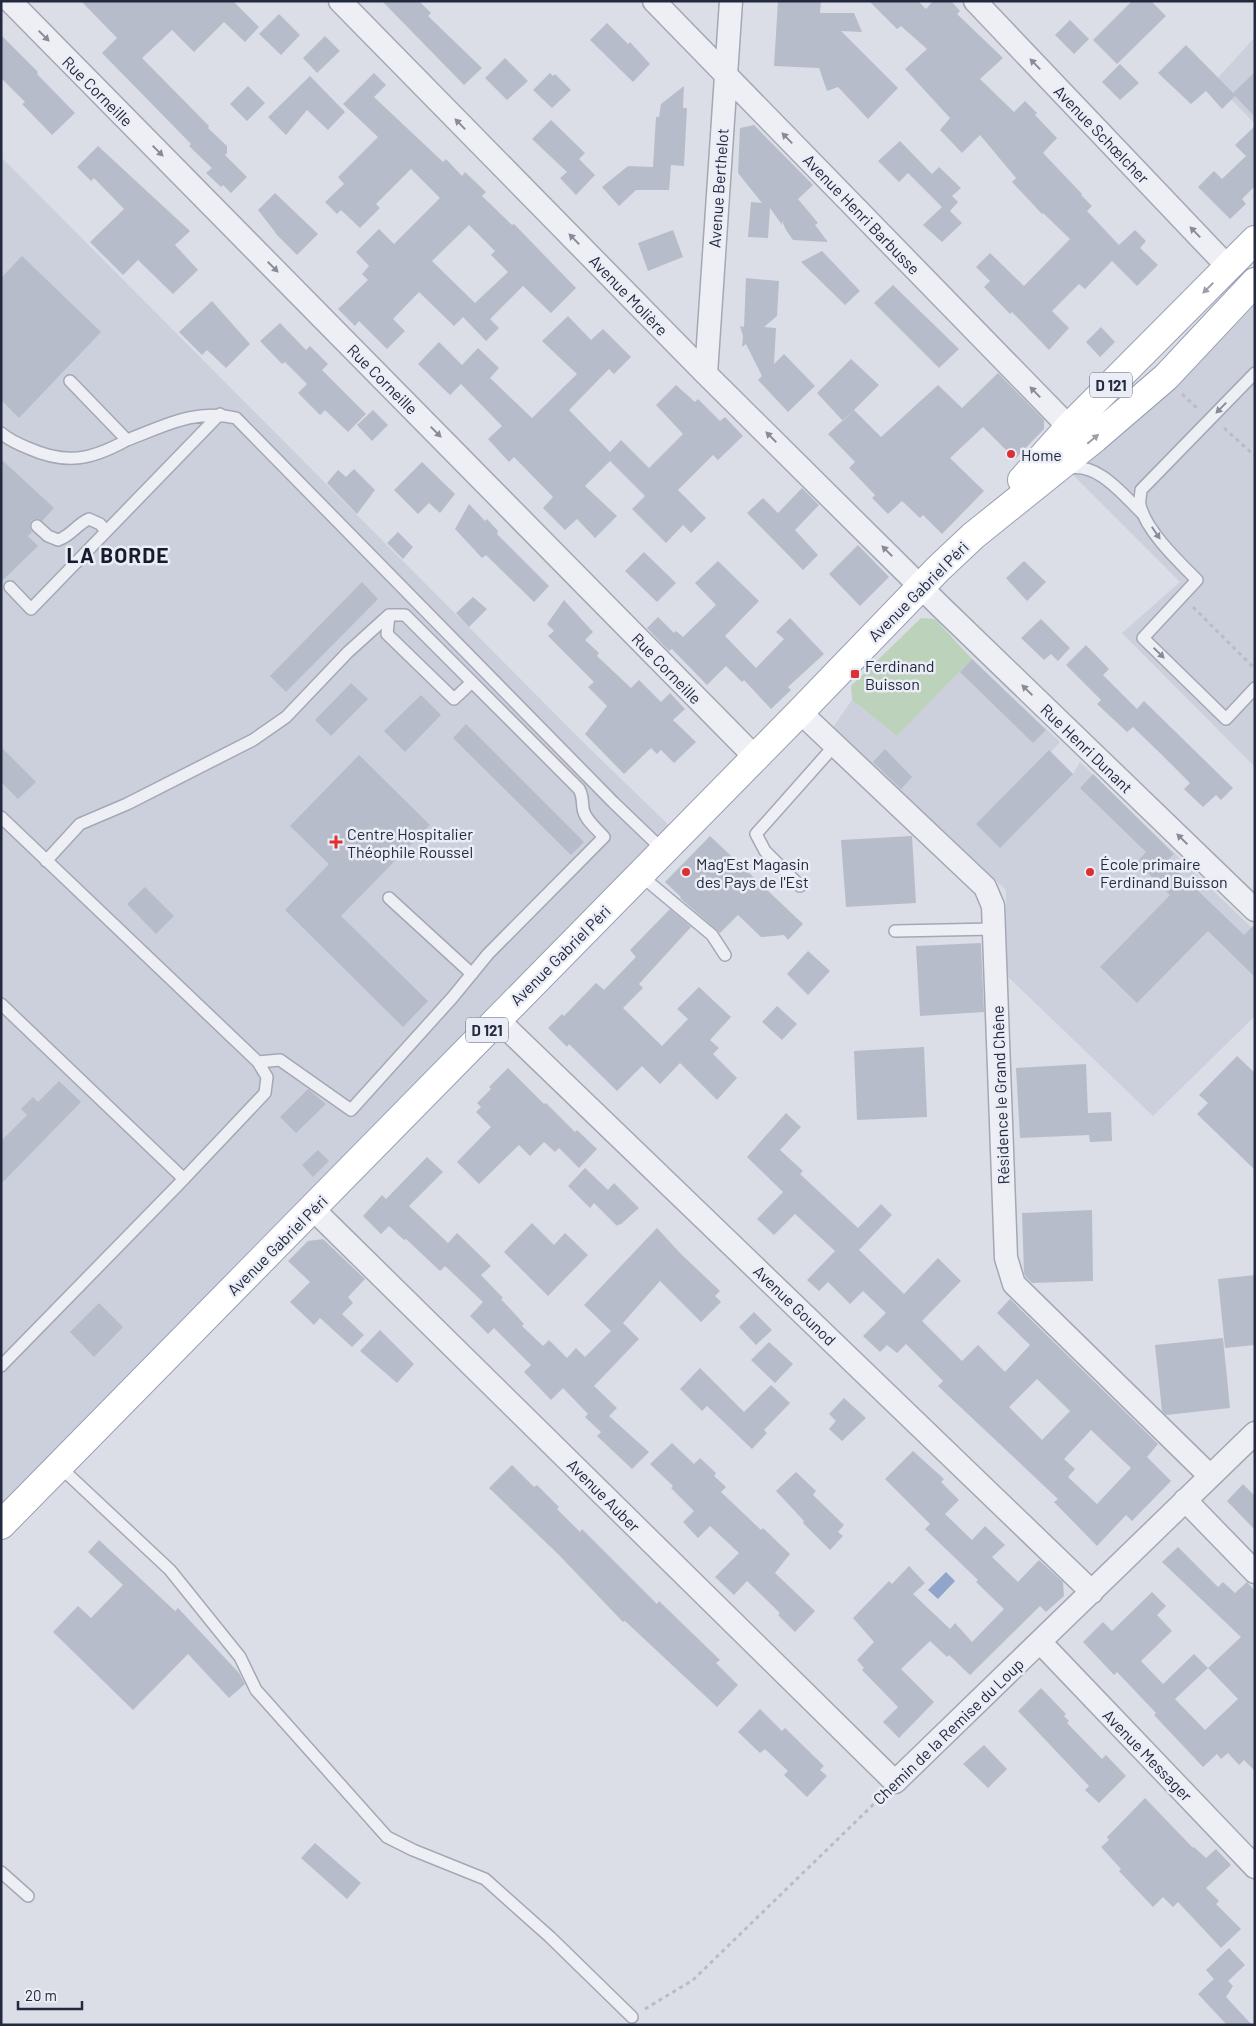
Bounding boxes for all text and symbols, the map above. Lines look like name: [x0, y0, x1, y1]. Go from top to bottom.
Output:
one-way arrow: [38, 30, 50, 42]
street label: Rue Corneille: [59, 52, 137, 130]
one-way arrow: [1029, 58, 1041, 70]
street label: Avenue Schœlcher: [1050, 81, 1154, 187]
one-way arrow: [454, 118, 466, 130]
street label: Avenue Berthelot: [704, 128, 732, 248]
one-way arrow: [782, 132, 794, 144]
one-way arrow: [152, 145, 164, 157]
street label: Avenue Henri Barbusse: [800, 150, 924, 278]
one-way arrow: [1189, 227, 1201, 239]
one-way arrow: [568, 234, 580, 246]
street label: Avenue Molière: [586, 251, 672, 339]
one-way arrow: [267, 261, 279, 273]
one-way arrow: [1203, 281, 1215, 293]
street label: Rue Corneille: [344, 340, 422, 418]
road number: D 121: [1090, 372, 1132, 398]
one-way arrow: [1029, 387, 1041, 399]
one-way arrow: [1215, 402, 1227, 414]
one-way arrow: [430, 426, 442, 438]
one-way arrow: [765, 432, 777, 444]
one-way arrow: [1087, 434, 1100, 445]
place label: Home: [1021, 445, 1062, 464]
marker: Home: [1005, 448, 1017, 460]
one-way arrow: [1151, 527, 1161, 540]
street label: Avenue Gabriel Péri: [864, 537, 972, 645]
district label: LA BORDE: [67, 542, 169, 567]
one-way arrow: [881, 546, 893, 558]
street label: Rue Corneille: [628, 629, 706, 707]
one-way arrow: [1152, 647, 1164, 659]
place label: Ferdinand Buisson: [865, 656, 935, 693]
marker: Ferdinand Buisson: [849, 668, 861, 680]
one-way arrow: [1022, 684, 1034, 696]
street label: Rue Henri Dunant: [1037, 699, 1137, 797]
place label: Centre Hospitalier Théophile Roussel: [347, 824, 473, 861]
one-way arrow: [1176, 833, 1188, 845]
marker: Centre Hospitalier Théophile Roussel: [329, 835, 343, 849]
place label: Mag'Est Magasin des Pays de l'Est: [696, 854, 809, 891]
place label: École primaire Ferdinand Buisson: [1100, 854, 1228, 891]
marker: Mag'Est Magasin des Pays de l'Est: [680, 866, 692, 878]
marker: École primaire Ferdinand Buisson: [1084, 866, 1096, 878]
street label: Avenue Gabriel Péri: [506, 901, 614, 1009]
street label: Résidence le Grand Chêne: [987, 1005, 1013, 1185]
road number: D 121: [466, 1018, 508, 1042]
street label: Avenue Gabriel Péri: [223, 1191, 331, 1299]
street label: Avenue Gounod: [750, 1261, 840, 1349]
street label: Avenue Auber: [564, 1455, 645, 1536]
street label: Chemin de la Remise du Loup: [869, 1654, 1027, 1808]
street label: Avenue Messager: [1099, 1705, 1197, 1805]
scale bar: [18, 1978, 81, 2010]
text: 20 m: [25, 1986, 57, 2004]

